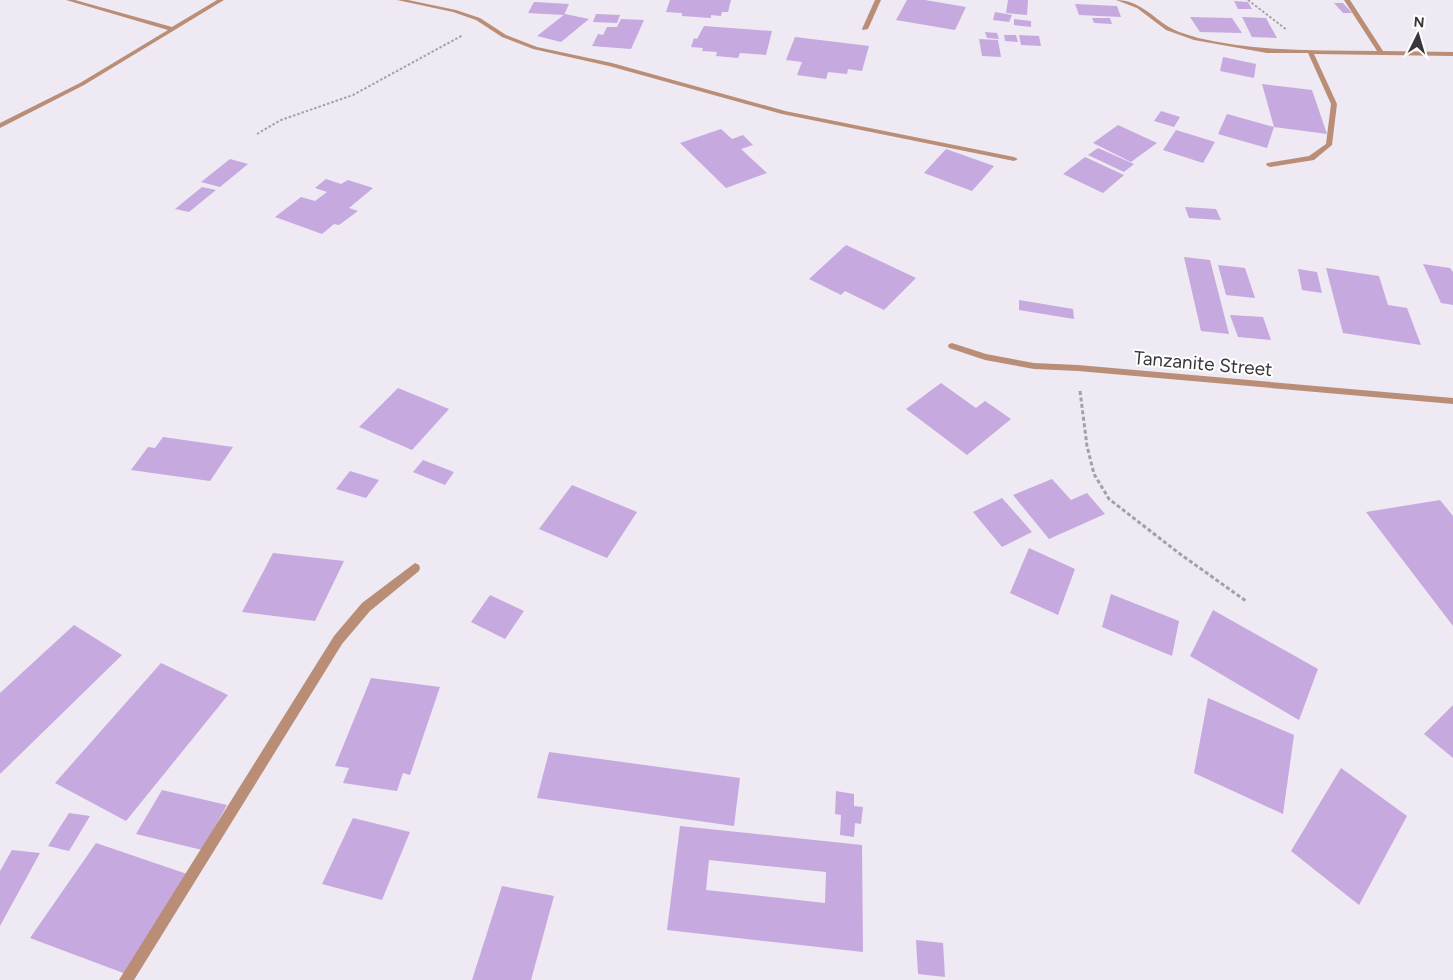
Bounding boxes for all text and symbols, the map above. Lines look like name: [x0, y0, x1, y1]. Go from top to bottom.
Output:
north arrow: [1393, 10, 1443, 60]
text: N: [1413, 14, 1425, 31]
street label: Tanzanite Street: [1133, 346, 1273, 381]

